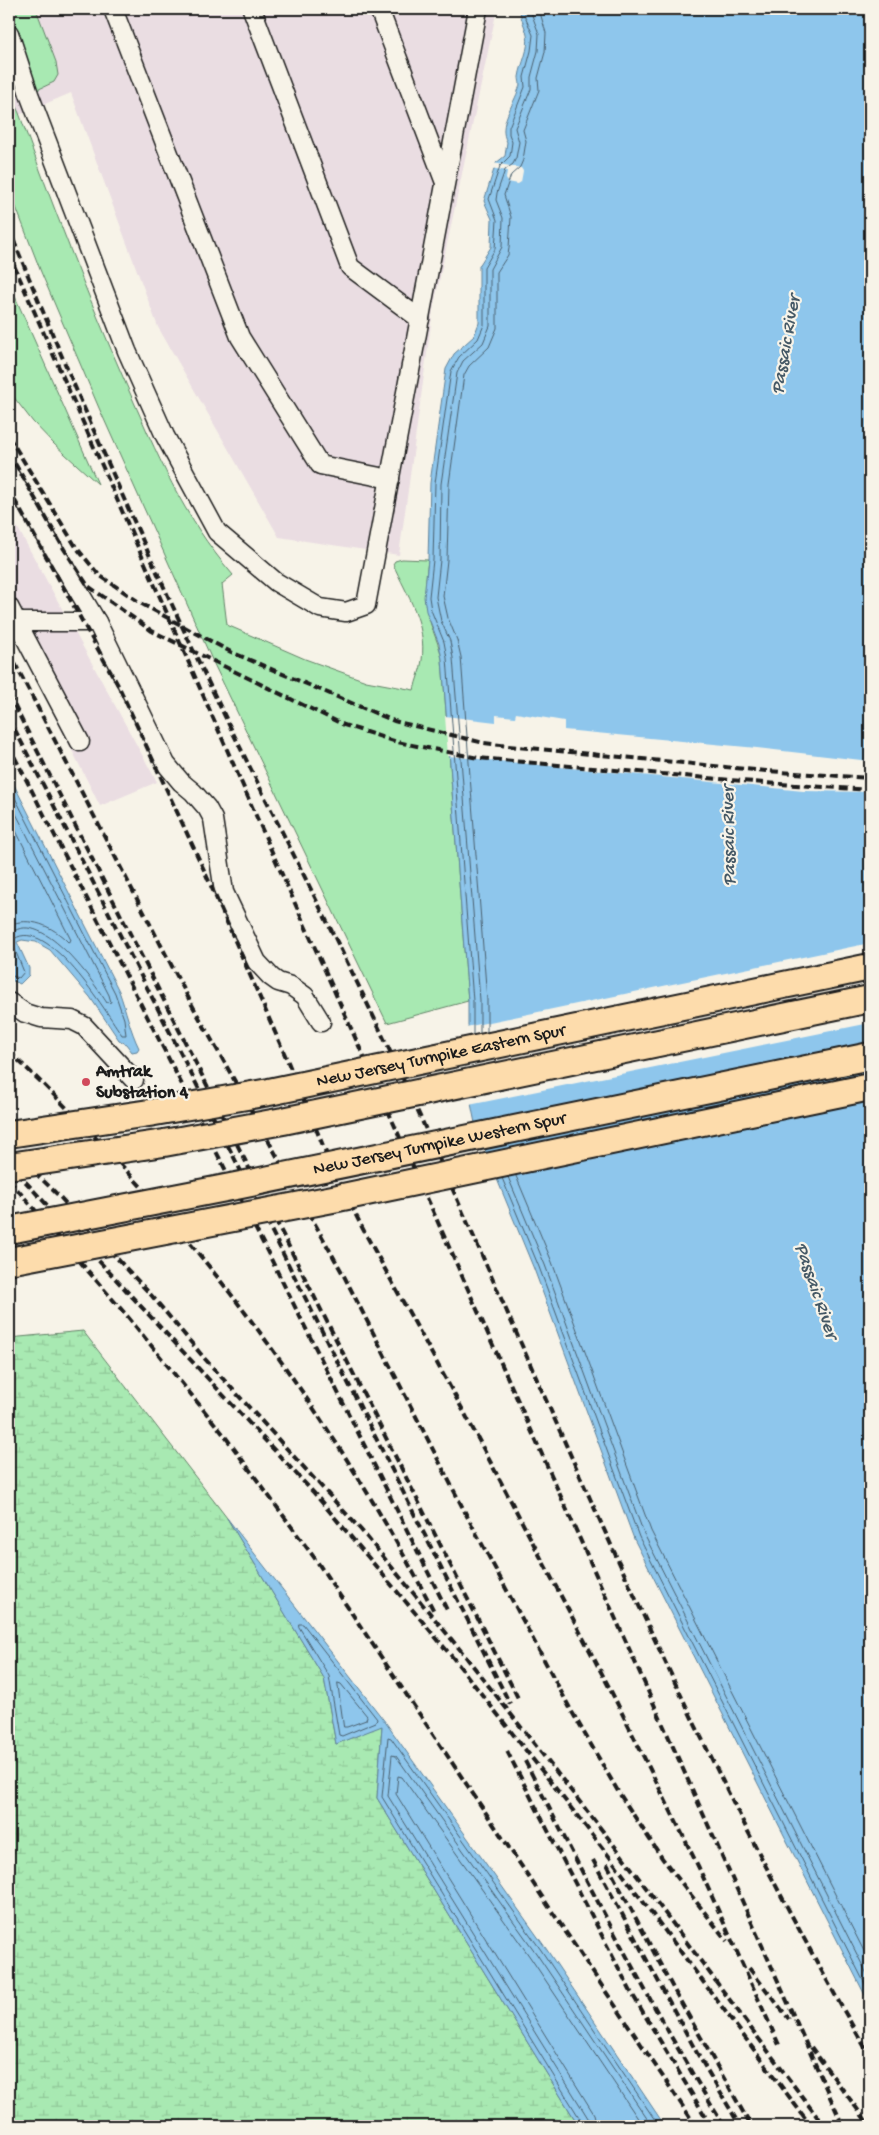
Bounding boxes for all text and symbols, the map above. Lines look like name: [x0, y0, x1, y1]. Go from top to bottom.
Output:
water label: Passaic River: [767, 290, 808, 396]
water label: Passaic River: [718, 782, 742, 886]
street label: New Jersey Turnpike Eastern Spur: [314, 1020, 569, 1092]
place label: Amtrak Substation 4: [95, 1062, 189, 1104]
marker: Amtrak Substation 4: [80, 1076, 92, 1088]
street label: New Jersey Turnpike Western Spur: [311, 1108, 569, 1180]
water label: Passaic River: [788, 1240, 843, 1346]

